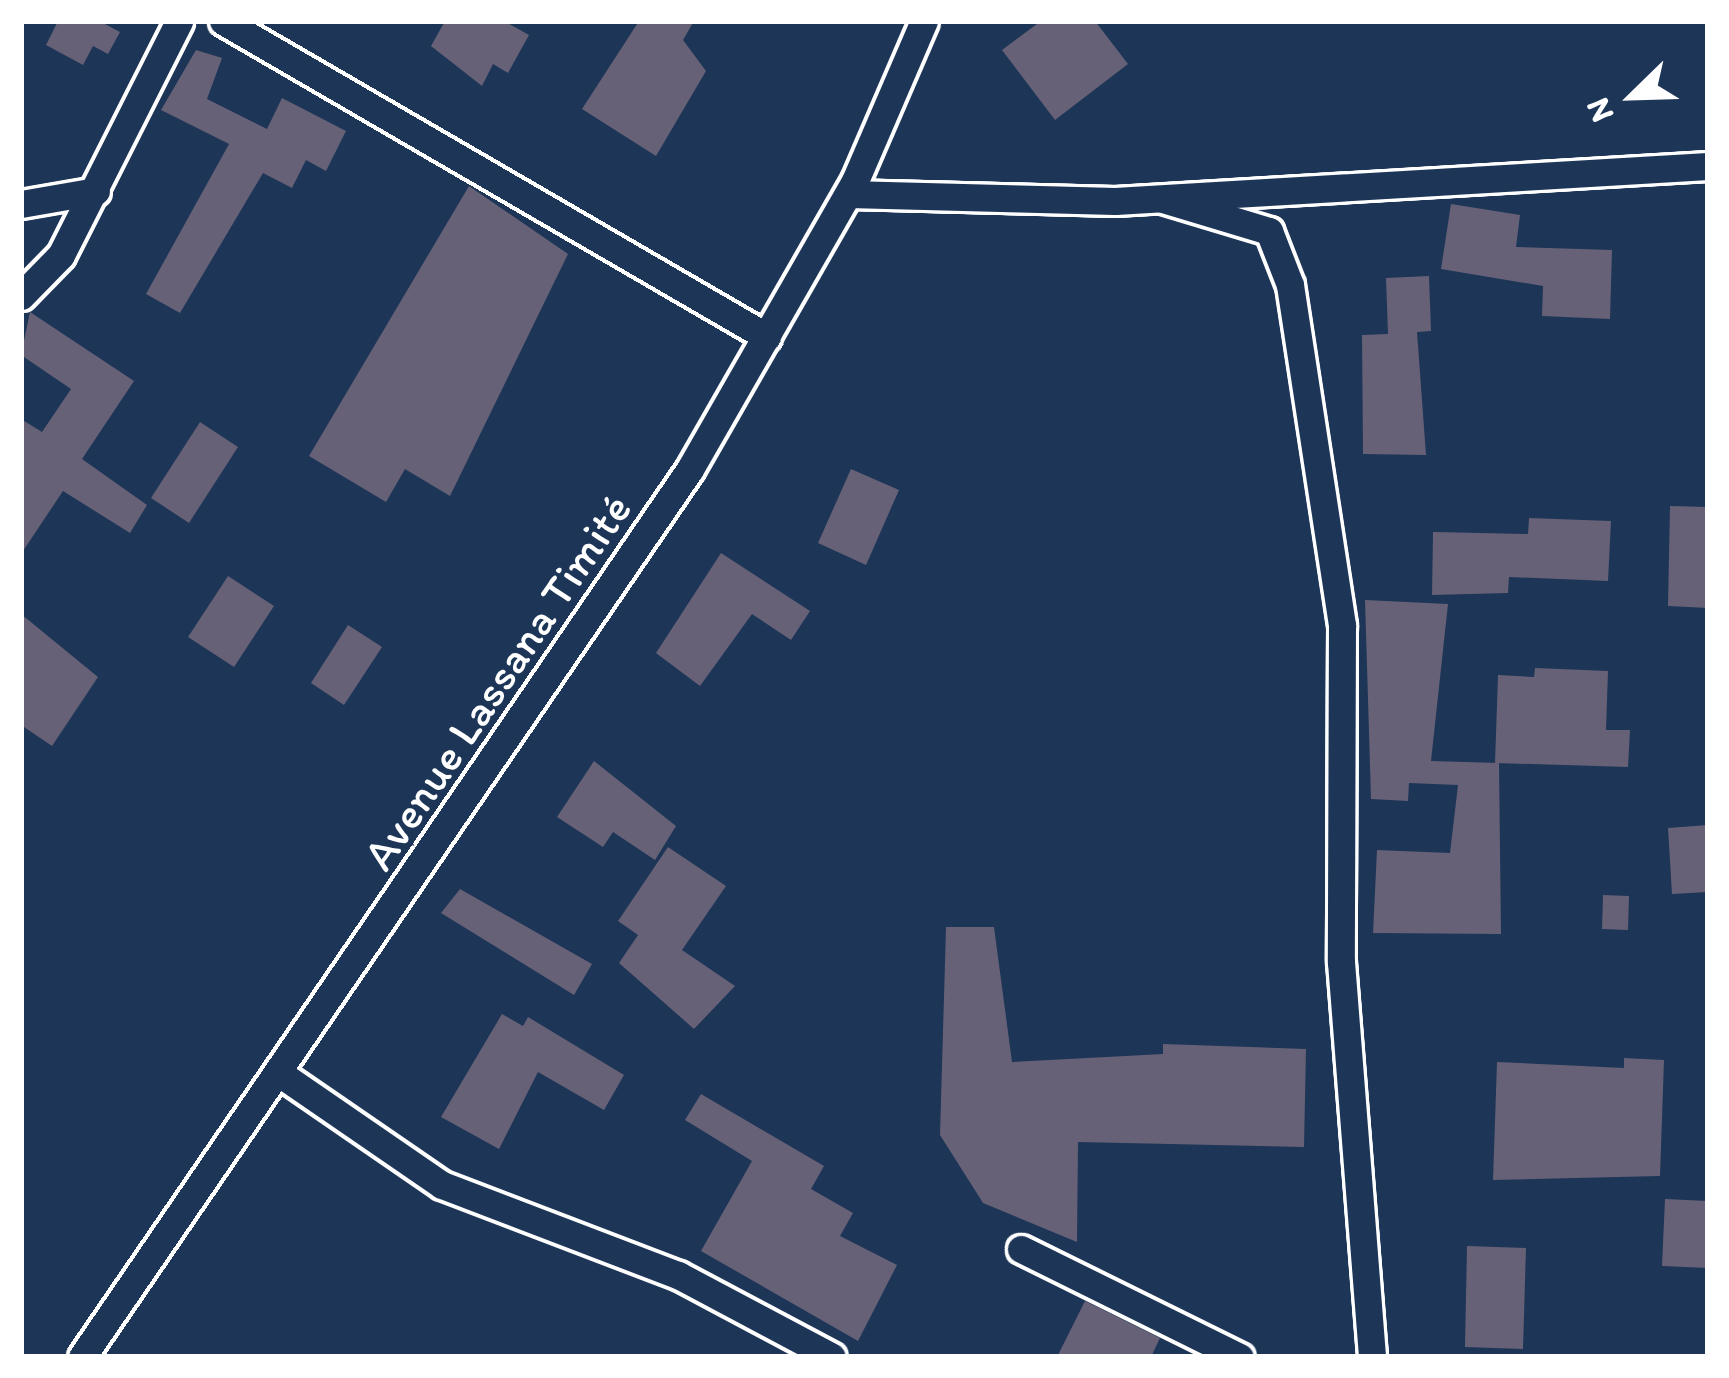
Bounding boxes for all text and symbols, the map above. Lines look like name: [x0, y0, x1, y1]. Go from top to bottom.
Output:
north arrow: [1573, 36, 1693, 156]
text: N: [1577, 92, 1622, 128]
street label: Avenue Lassana Timité: [351, 483, 643, 881]

